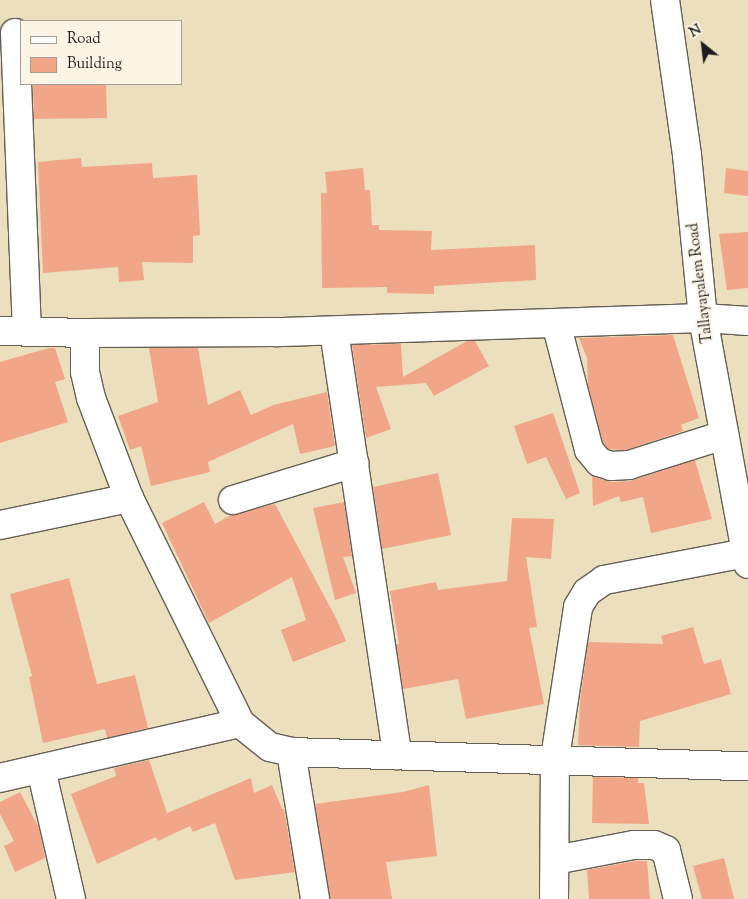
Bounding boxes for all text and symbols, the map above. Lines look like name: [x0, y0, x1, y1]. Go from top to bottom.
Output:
legend: [20, 20, 182, 85]
north arrow: [678, 20, 728, 70]
text: N: [686, 20, 705, 43]
text: Road: [67, 29, 101, 50]
text: Building: [67, 54, 122, 75]
street label: Tallayapalem Road: [685, 222, 717, 344]

